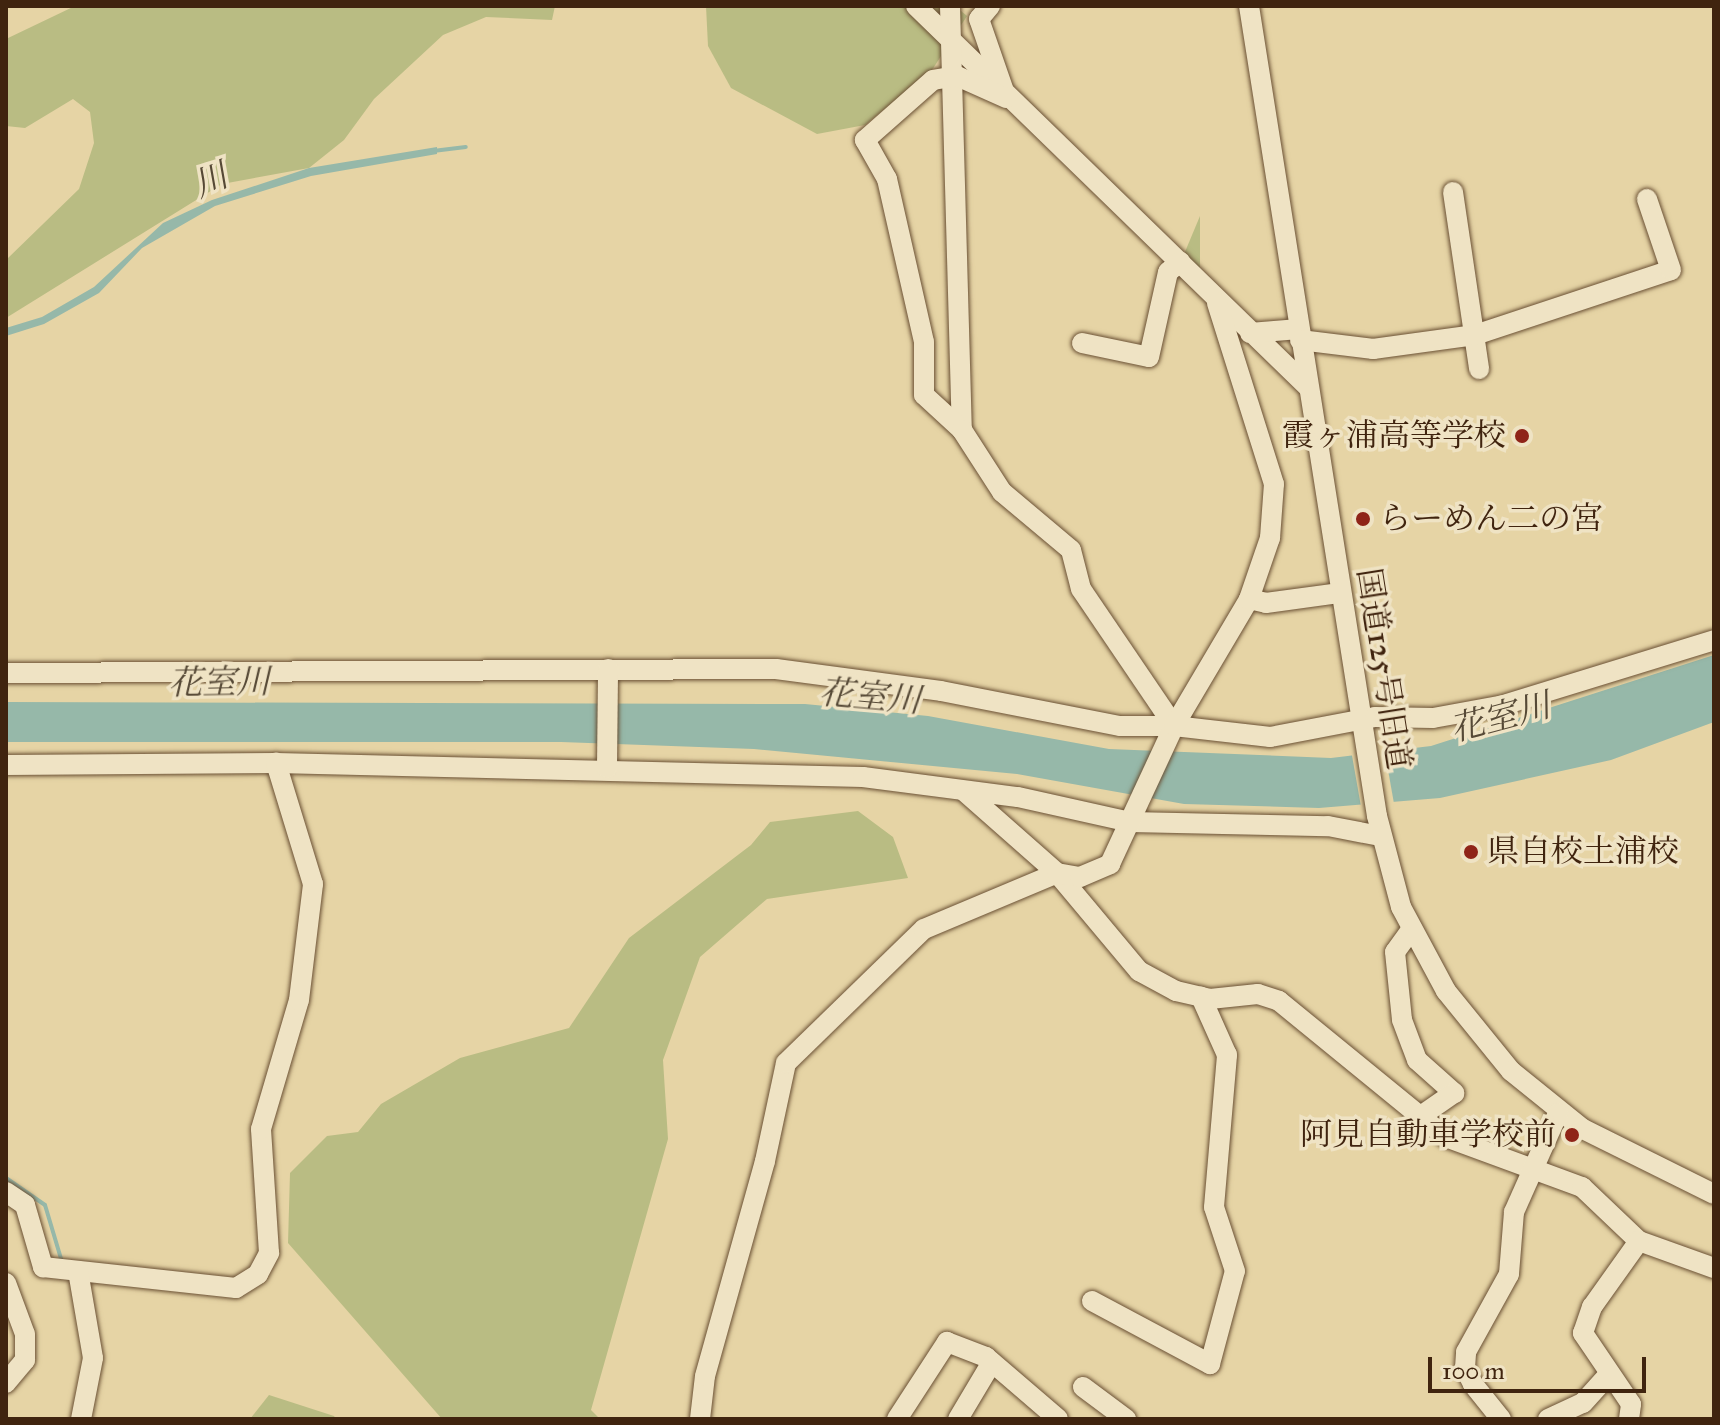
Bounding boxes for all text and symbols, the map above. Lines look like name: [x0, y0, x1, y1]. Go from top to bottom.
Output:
water label: 川: [186, 154, 234, 206]
place label: 霞ヶ浦高等学校: [1282, 417, 1506, 455]
marker: 霞ヶ浦高等学校: [1513, 427, 1531, 445]
place label: らーめん二の宮: [1379, 500, 1603, 538]
marker: らーめん二の宮: [1354, 510, 1372, 528]
street label: 国道125号旧道: [1348, 566, 1418, 772]
water label: 花室川: [168, 661, 270, 703]
water label: 花室川: [817, 671, 923, 721]
water label: 花室川: [1445, 684, 1555, 750]
place label: 県自校土浦校: [1487, 833, 1679, 871]
marker: 県自校土浦校: [1462, 843, 1480, 861]
place label: 阿見自動車学校前: [1300, 1116, 1556, 1154]
marker: 阿見自動車学校前: [1563, 1126, 1581, 1144]
scale bar: [1432, 1341, 1650, 1391]
text: 100 m: [1442, 1356, 1505, 1386]

